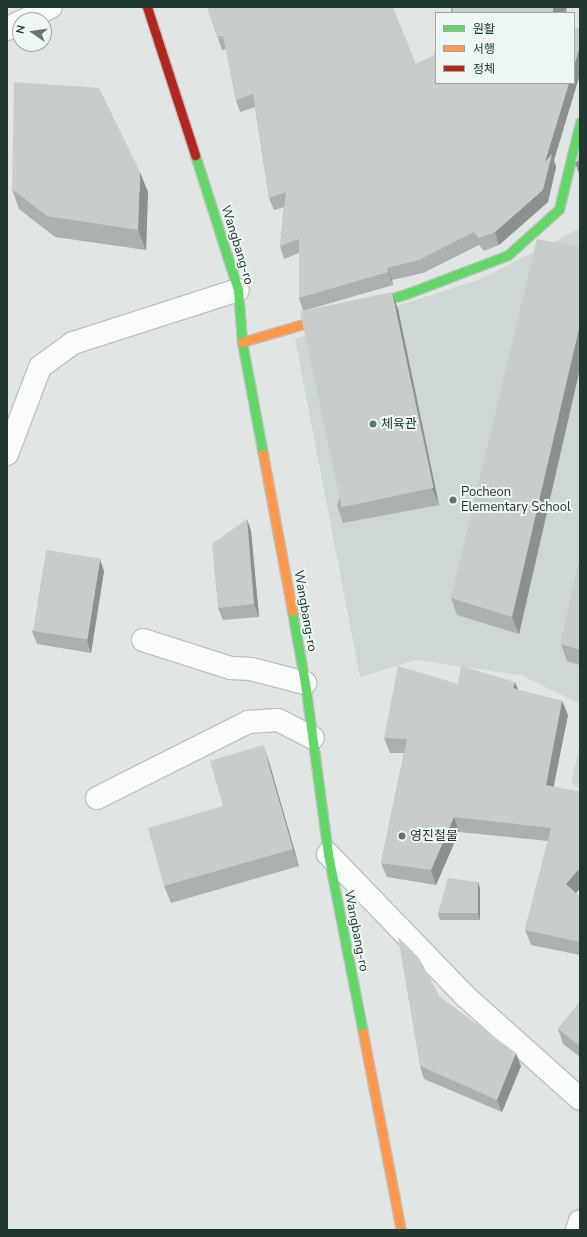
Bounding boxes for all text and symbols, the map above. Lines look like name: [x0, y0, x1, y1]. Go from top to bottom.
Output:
north arrow: [12, 12, 52, 52]
legend: [435, 12, 575, 84]
text: 원활: [473, 21, 495, 37]
text: N: [13, 24, 29, 35]
text: 서행: [473, 41, 495, 57]
text: 정체: [473, 61, 495, 77]
street label: Wangbang-ro: [218, 203, 256, 287]
place label: 체육관: [381, 416, 417, 432]
marker: 체육관: [368, 419, 378, 429]
place label: Pocheon Elementary School: [461, 485, 571, 516]
marker: Pocheon Elementary School: [448, 495, 458, 505]
street label: Wangbang-ro: [290, 569, 320, 653]
place label: 영진철물: [410, 828, 458, 844]
marker: 영진철물: [397, 831, 407, 841]
street label: Wangbang-ro: [340, 889, 372, 973]

